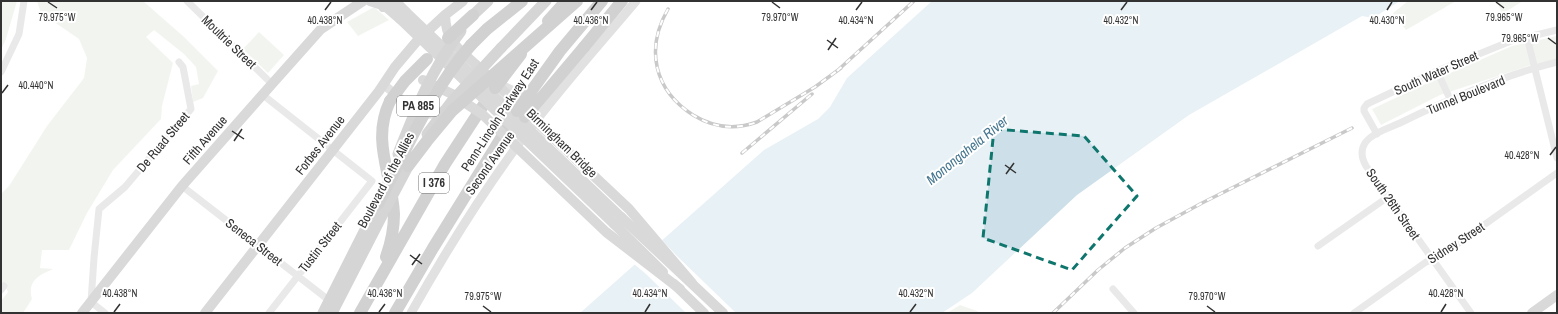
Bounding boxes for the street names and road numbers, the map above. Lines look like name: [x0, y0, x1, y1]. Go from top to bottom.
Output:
street label: Moultrie Street: [198, 12, 260, 72]
street label: South Water Street: [1391, 47, 1481, 99]
street label: Penn-Lincoln Parkway East: [457, 55, 543, 175]
street label: Tunnel Boulevard: [1424, 72, 1508, 118]
road number: PA 885: [397, 96, 439, 116]
street label: Birmingham Bridge: [523, 105, 601, 181]
street label: De Ruad Street: [133, 108, 193, 176]
street label: Fifth Avenue: [179, 112, 231, 168]
street label: Forbes Avenue: [291, 112, 349, 178]
street label: Second Avenue: [462, 128, 518, 198]
street label: Boulevard of the Allies: [354, 129, 418, 231]
street label: South 26th Street: [1362, 165, 1424, 243]
road number: I 376: [419, 173, 449, 193]
street label: Seneca Street: [222, 215, 286, 270]
street label: Tustin Street: [295, 218, 345, 276]
street label: Sidney Street: [1424, 218, 1488, 268]

